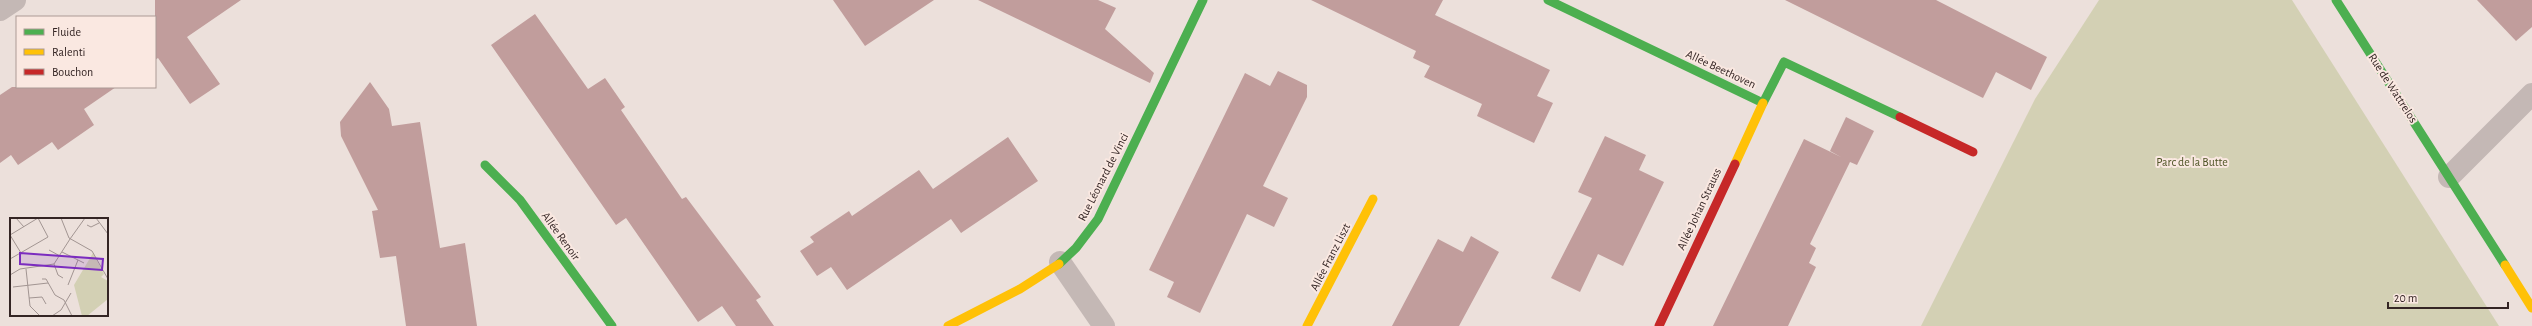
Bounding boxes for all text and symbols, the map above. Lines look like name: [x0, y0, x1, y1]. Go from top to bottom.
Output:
legend: [16, 16, 156, 88]
text: Fluide: [52, 26, 81, 38]
text: Ralenti: [52, 46, 85, 58]
street label: Allée Beethoven: [1684, 48, 1758, 90]
street label: Rue de Wattrelos: [2366, 51, 2420, 125]
text: Bouchon: [52, 66, 93, 78]
street label: Rue Léonard de Vinci: [1076, 131, 1130, 223]
park label: Parc de la Butte: [2156, 156, 2228, 168]
street label: Allée Johan Strauss: [1675, 166, 1723, 252]
street label: Allée Renoir: [540, 210, 583, 262]
inset map: [10, 218, 108, 316]
street label: Allée Franz Liszt: [1308, 221, 1352, 293]
scale bar: [2388, 284, 2508, 310]
text: 20 m: [2394, 292, 2417, 304]

